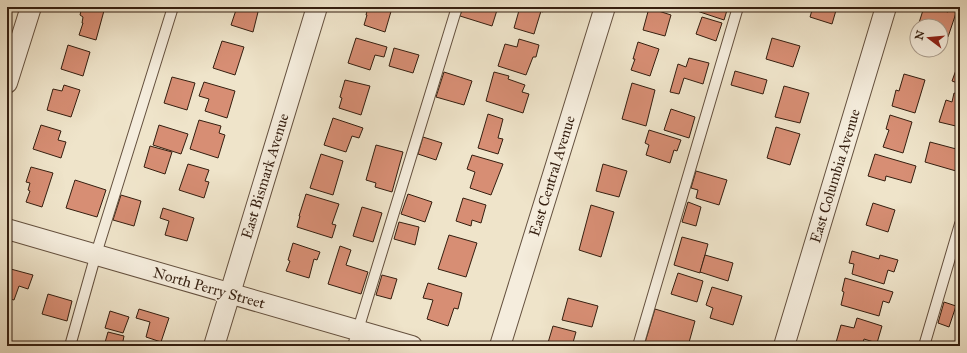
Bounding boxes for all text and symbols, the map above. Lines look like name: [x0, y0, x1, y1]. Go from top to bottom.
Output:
north arrow: [909, 18, 949, 58]
text: N: [912, 28, 928, 42]
street label: East Columbia Avenue: [806, 107, 864, 245]
street label: East Bismark Avenue: [237, 111, 293, 241]
street label: East Central Avenue: [525, 113, 579, 239]
street label: North Perry Street: [151, 263, 268, 313]

